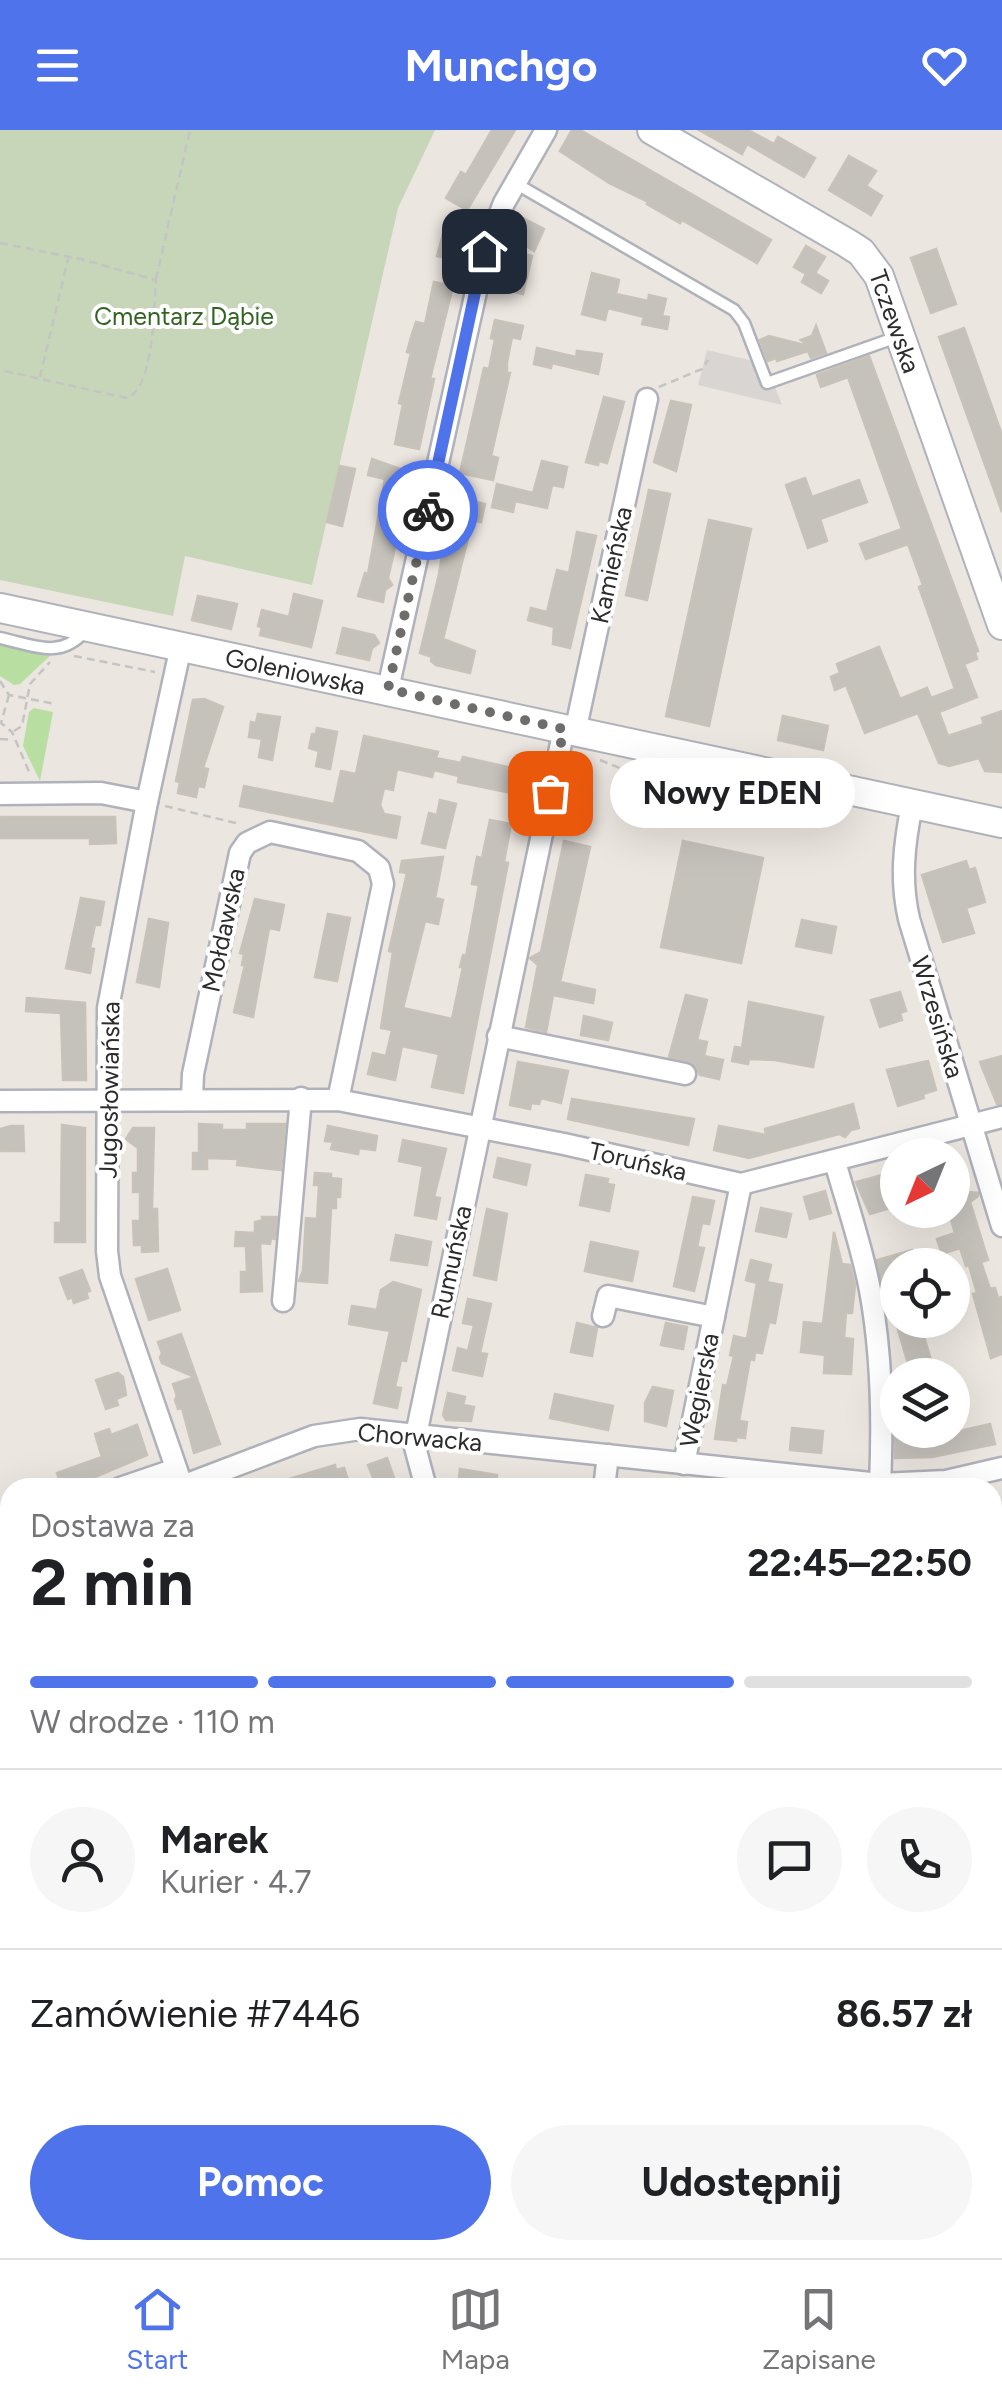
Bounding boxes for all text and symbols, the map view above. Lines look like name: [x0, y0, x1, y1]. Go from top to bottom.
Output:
icon: menu: [30, 38, 85, 93]
text: Munchgo: [404, 38, 598, 92]
icon: heart: [917, 38, 972, 93]
pin: [442, 209, 527, 294]
icon: home: [457, 224, 512, 279]
street label: Tczewska: [863, 266, 927, 377]
park label: Cmentarz Dąbie: [94, 301, 274, 331]
courier: [378, 460, 478, 560]
icon: bike: [401, 483, 456, 538]
street label: Kamieńska: [584, 504, 638, 626]
street label: Goleniowska: [222, 642, 368, 701]
pin: [508, 751, 593, 836]
callout: Nowy EDEN: [610, 758, 855, 828]
icon: bag: [523, 766, 578, 821]
text: Nowy EDEN: [642, 774, 823, 812]
street label: Mołdawska: [195, 865, 251, 995]
street label: Wrzesińska: [905, 952, 971, 1082]
street label: Jugosłowiańska: [92, 1001, 126, 1179]
street label: Toruńska: [586, 1135, 690, 1187]
north arrow: [880, 1138, 970, 1228]
map controls: [880, 1138, 970, 1448]
street label: Rumuńska: [424, 1203, 478, 1321]
button: locate: [880, 1248, 970, 1338]
street label: Węgierska: [673, 1330, 725, 1450]
button: layers: [880, 1358, 970, 1448]
street label: Chorwacka: [356, 1417, 484, 1457]
text: Dostawa za: [30, 1507, 195, 1545]
text: 22:45–22:50: [747, 1540, 972, 1586]
text: 2 min: [30, 1543, 194, 1621]
text: W drodze · 110 m: [30, 1703, 275, 1741]
button: person: [30, 1807, 135, 1912]
button: chat: [737, 1807, 842, 1912]
button: phone: [867, 1807, 972, 1912]
text: Marek: [160, 1817, 269, 1863]
text: Kurier · 4.7: [160, 1863, 312, 1901]
text: Zamówienie #7446: [30, 1991, 360, 2037]
text: 86.57 zł: [836, 1991, 972, 2037]
button: Pomoc: [30, 2125, 491, 2240]
button: Udostępnij: [511, 2125, 972, 2240]
tab: Start: [126, 2282, 188, 2376]
tab: Mapa: [441, 2282, 510, 2376]
tab: Zapisane: [762, 2282, 876, 2376]

